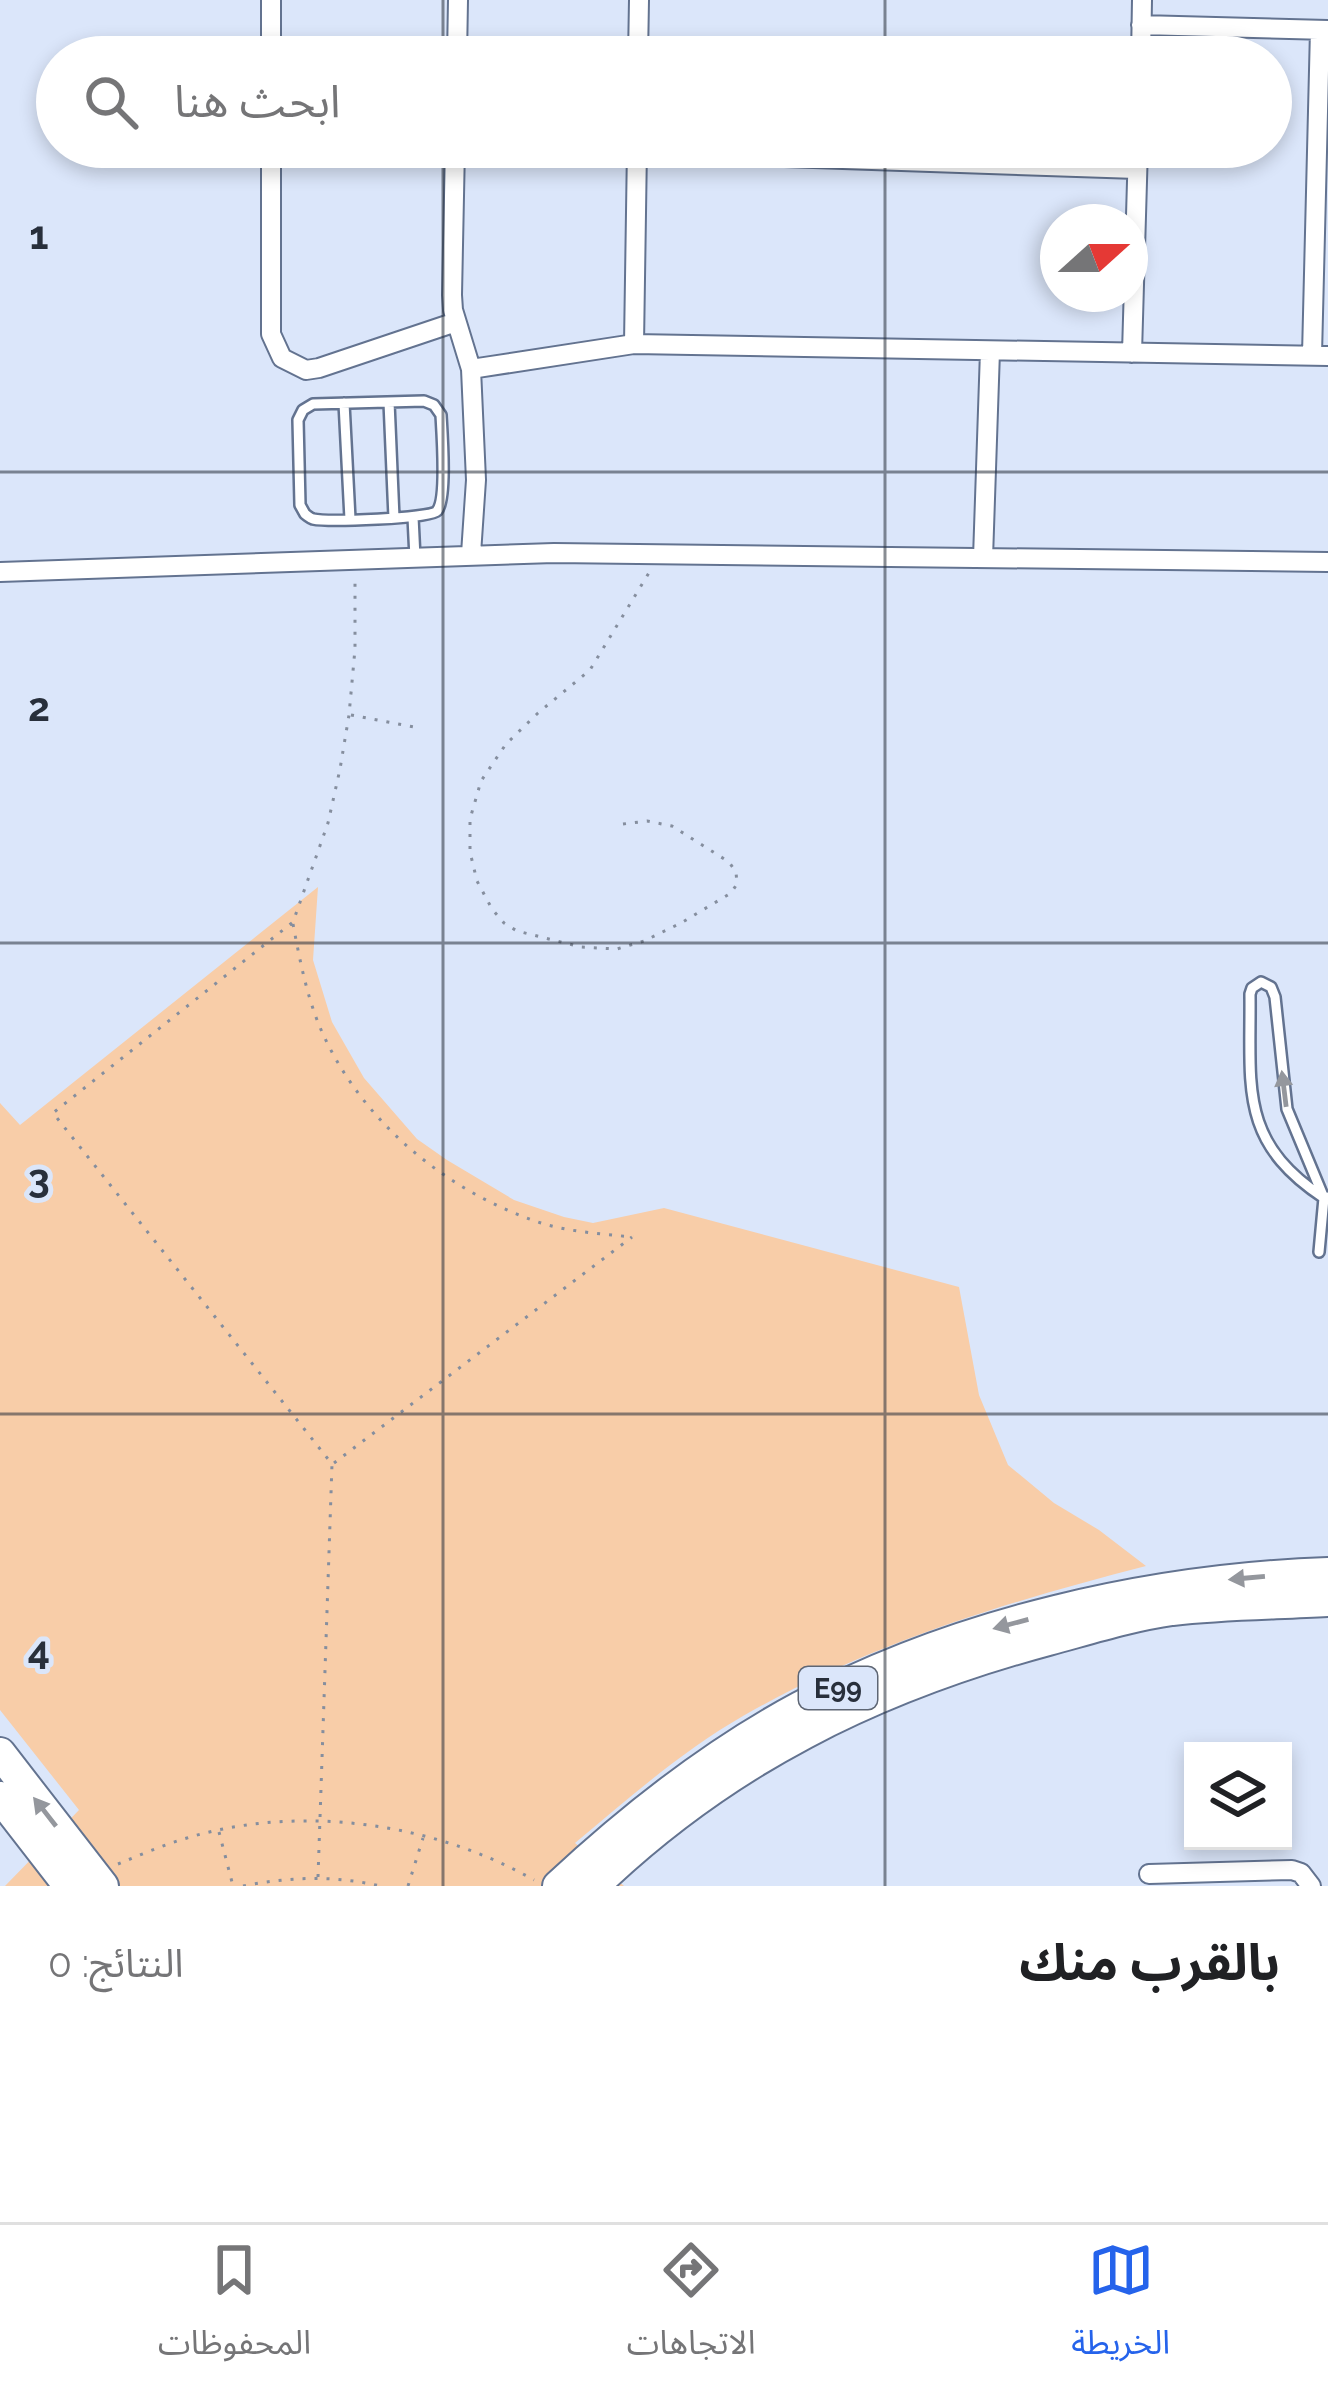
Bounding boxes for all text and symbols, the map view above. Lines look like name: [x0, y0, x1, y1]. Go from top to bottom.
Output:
search box: [36, 36, 1292, 168]
icon: search: [78, 69, 144, 135]
text: ابحث هنا: [174, 75, 341, 128]
north arrow: [1040, 204, 1148, 312]
text: 1: [29, 212, 49, 258]
text: 2: [28, 684, 50, 730]
one-way arrow: [1274, 1070, 1293, 1107]
text: 3: [28, 1155, 50, 1201]
one-way arrow: [1228, 1569, 1265, 1588]
one-way arrow: [992, 1616, 1029, 1634]
text: 4: [28, 1627, 50, 1673]
road number: E99: [799, 1667, 877, 1709]
map controls: [1184, 1742, 1292, 1850]
button: layers: [1184, 1742, 1292, 1850]
one-way arrow: [33, 1796, 58, 1828]
text: بالقرب منك: [1019, 1932, 1280, 1992]
text: النتائج: 0: [48, 1940, 184, 1986]
tab: المحفوظات: [158, 2237, 311, 2378]
tab: الاتجاهات: [627, 2237, 756, 2378]
tab: الخريطة: [1071, 2237, 1170, 2378]

